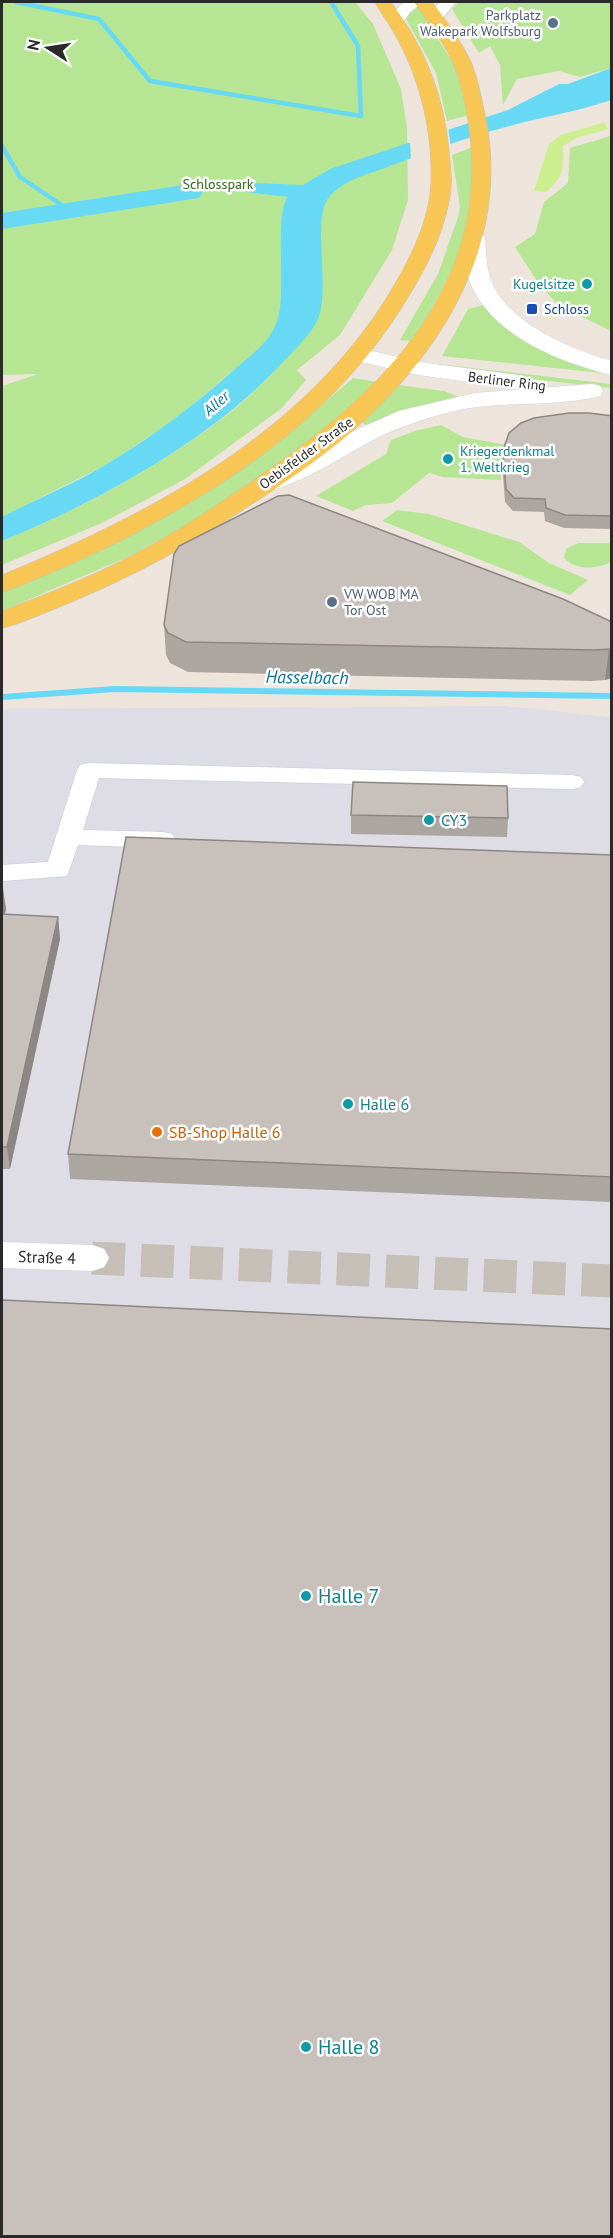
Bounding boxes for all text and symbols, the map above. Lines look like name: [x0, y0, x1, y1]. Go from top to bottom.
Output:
place label: Parkplatz Wakepark Wolfsburg: [420, 6, 541, 40]
marker: Parkplatz Wakepark Wolfsburg: [546, 16, 560, 30]
north arrow: [18, 18, 78, 78]
text: N: [22, 38, 44, 52]
park label: Schlosspark: [183, 175, 254, 193]
place label: Kugelsitze: [513, 275, 575, 293]
marker: Kugelsitze: [580, 277, 594, 291]
place label: Schloss: [544, 300, 589, 318]
marker: Schloss: [525, 302, 539, 316]
street label: Berliner Ring: [467, 367, 547, 395]
water label: Aller: [198, 386, 234, 420]
street label: Oebisfelder Straße: [255, 413, 357, 493]
place label: Kriegerdenkmal 1. Weltkrieg: [460, 442, 554, 476]
marker: Kriegerdenkmal 1. Weltkrieg: [441, 452, 455, 466]
place label: VW WOB MA Tor Ost: [343, 585, 420, 619]
marker: VW WOB MA Tor Ost: [325, 595, 339, 609]
water label: Hasselbach: [265, 665, 349, 689]
place label: CY3: [441, 810, 467, 830]
marker: CY3: [422, 813, 436, 827]
place label: Halle 6: [360, 1094, 409, 1114]
marker: Halle 6: [341, 1097, 355, 1111]
place label: SB-Shop Halle 6: [169, 1122, 281, 1142]
marker: SB-Shop Halle 6: [150, 1125, 164, 1139]
street label: Straße 4: [18, 1246, 77, 1268]
place label: Halle 7: [318, 1583, 379, 1609]
marker: Halle 7: [299, 1589, 313, 1603]
place label: Halle 8: [318, 2034, 379, 2060]
marker: Halle 8: [299, 2040, 313, 2054]

